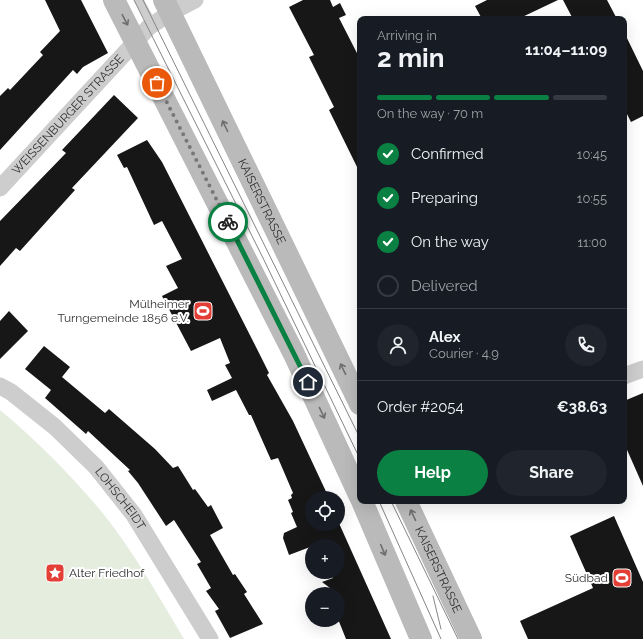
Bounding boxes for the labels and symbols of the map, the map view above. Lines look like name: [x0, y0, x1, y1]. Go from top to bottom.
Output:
one-way arrow: [121, 14, 129, 26]
street label: WEISSENBURGER STRASSE: [9, 52, 127, 177]
pin: [140, 66, 174, 100]
one-way arrow: [221, 120, 229, 132]
street label: KAISERSTRASSE: [235, 156, 289, 247]
courier: [208, 202, 248, 242]
place label: Mülheimer Turngemeinde 1856 e.V.: [58, 297, 190, 325]
sports icon: Mülheimer Turngemeinde 1856 e.V.: [192, 300, 214, 322]
one-way arrow: [339, 363, 346, 375]
pin: [291, 365, 325, 399]
one-way arrow: [319, 407, 326, 419]
street label: LOHSCHEIDT: [92, 465, 149, 533]
one-way arrow: [409, 509, 416, 521]
street label: KAISERSTRASSE: [412, 524, 465, 615]
one-way arrow: [380, 543, 387, 555]
place icon: Alter Friedhof: [44, 562, 66, 584]
place label: Alter Friedhof: [69, 566, 145, 580]
sports icon: Südbad: [611, 567, 633, 589]
place label: Südbad: [565, 571, 608, 585]

